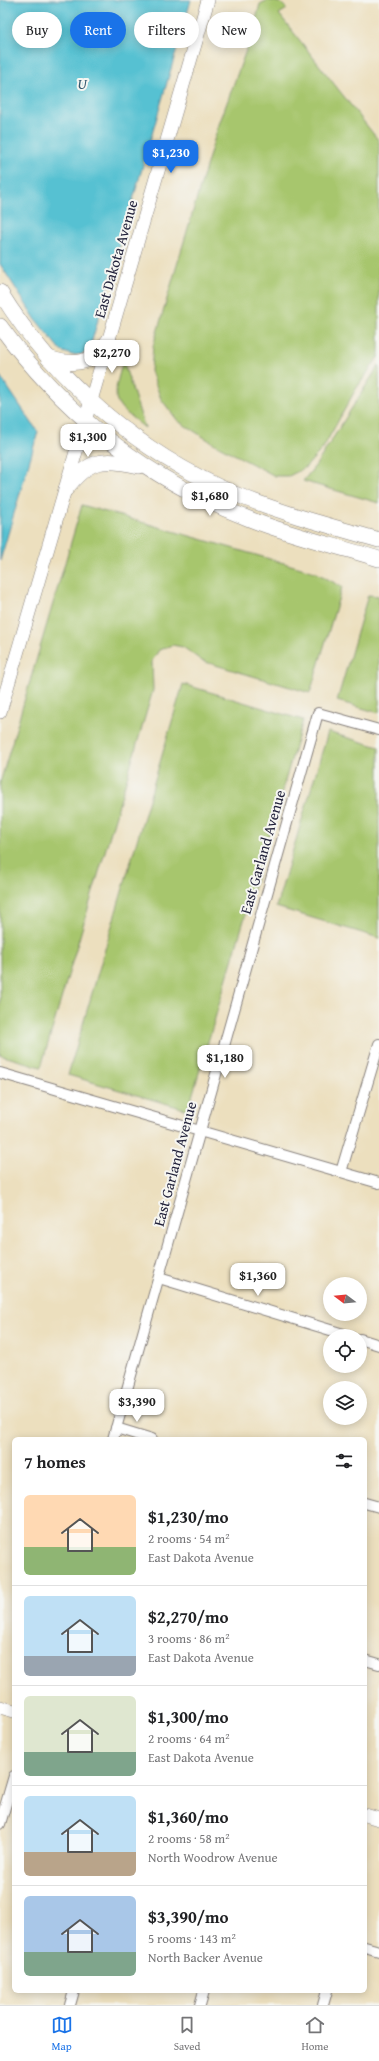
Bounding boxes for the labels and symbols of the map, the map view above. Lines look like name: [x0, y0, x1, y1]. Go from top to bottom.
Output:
water label: U: [77, 71, 88, 95]
pin: $1,230: [138, 140, 204, 174]
street label: East Dakota Avenue: [89, 197, 142, 320]
pin: $2,270: [79, 340, 145, 374]
pin: $1,300: [55, 424, 121, 458]
pin: $1,680: [177, 483, 243, 517]
street label: East Garland Avenue: [235, 787, 290, 917]
pin: $1,180: [192, 1045, 258, 1079]
street label: East Garland Avenue: [148, 1099, 201, 1229]
pin: $1,360: [225, 1263, 291, 1297]
north arrow: [323, 1277, 367, 1321]
pin: $3,390: [104, 1389, 170, 1423]

